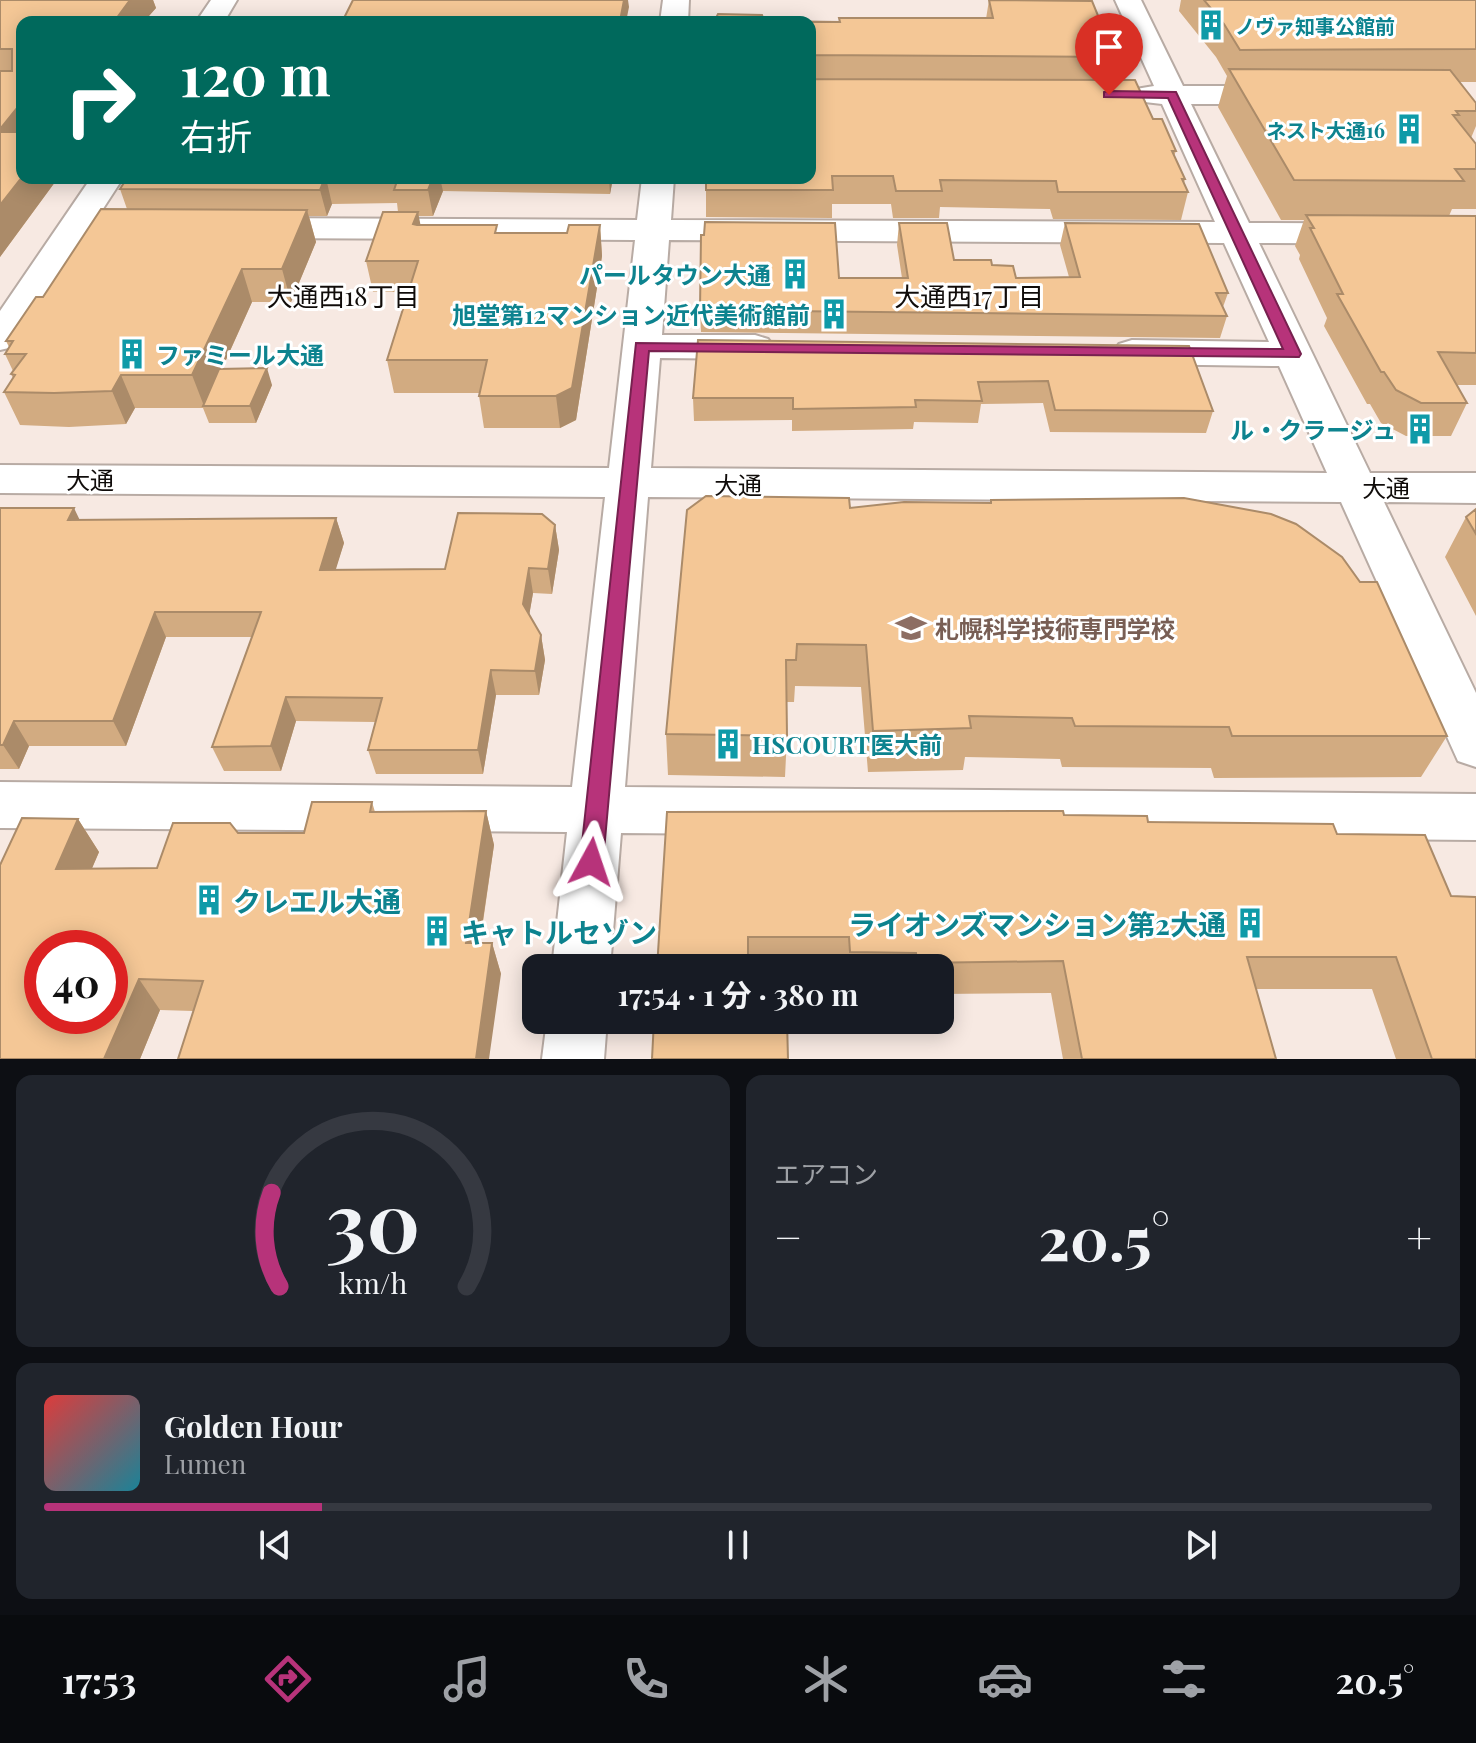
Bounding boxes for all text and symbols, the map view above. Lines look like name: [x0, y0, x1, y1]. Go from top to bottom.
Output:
building icon: ノヴァ知事公館前: [1194, 8, 1228, 42]
place label: ノヴァ知事公館前: [1235, 12, 1395, 39]
pin: [1075, 13, 1143, 95]
icon: arrive: [1087, 25, 1131, 69]
text: 120 m: [180, 36, 331, 111]
icon: right: [48, 48, 152, 152]
text: 右折: [180, 111, 252, 159]
building icon: ネスト大通16: [1392, 112, 1426, 146]
place label: ネスト大通16: [1266, 116, 1385, 143]
building icon: パールタウン大通: [778, 257, 812, 291]
place label: パールタウン大通: [579, 258, 771, 290]
district label: 大通西18丁目: [266, 278, 420, 313]
district label: 大通西17丁目: [894, 278, 1044, 313]
building icon: 旭堂第12マンション近代美術館前: [817, 297, 851, 331]
place label: 旭堂第12マンション近代美術館前: [452, 298, 810, 330]
building icon: ファミール大通: [115, 337, 149, 371]
place label: ファミール大通: [156, 338, 324, 370]
building icon: ル・クラージュ: [1403, 412, 1437, 446]
place label: ル・クラージュ: [1230, 413, 1396, 445]
street label: 大通: [66, 463, 114, 495]
street label: 大通: [714, 468, 762, 500]
street label: 大通: [1362, 471, 1410, 503]
school or university icon: 札幌科学技術専門学校: [894, 611, 928, 645]
place label: 札幌科学技術専門学校: [935, 612, 1175, 644]
building icon: HSCOURT医大前: [711, 727, 745, 761]
place label: HSCOURT医大前: [752, 728, 942, 760]
position arrow: [549, 820, 633, 904]
place label: クレエル大通: [233, 882, 401, 919]
building icon: クレエル大通: [192, 883, 226, 917]
place label: ライオンズマンション第2大通: [848, 905, 1226, 942]
building icon: ライオンズマンション第2大通: [1233, 906, 1267, 940]
place label: キャトルセゾン: [461, 913, 657, 950]
building icon: キャトルセゾン: [420, 914, 454, 948]
speed limit sign: 40: [24, 930, 128, 1034]
text: 17:54 · 1 分 · 380 m: [618, 974, 858, 1014]
text: エアコン: [774, 1156, 878, 1191]
text: 30: [326, 1163, 420, 1274]
text: 20.5°: [1039, 1196, 1170, 1276]
text: −: [774, 1206, 802, 1265]
text: +: [1406, 1206, 1432, 1265]
text: km/h: [339, 1263, 407, 1301]
text: Golden Hour: [164, 1406, 343, 1446]
text: Lumen: [164, 1446, 246, 1481]
icon: previous: [253, 1523, 297, 1567]
icon: pause: [716, 1523, 760, 1567]
icon: next: [1179, 1523, 1223, 1567]
icon: directions: [260, 1651, 316, 1707]
icon: music: [439, 1651, 495, 1707]
icon: phone: [618, 1651, 674, 1707]
icon: climate: [798, 1651, 854, 1707]
icon: car: [977, 1651, 1033, 1707]
icon: filters: [1156, 1651, 1212, 1707]
text: 17:53: [62, 1655, 136, 1703]
text: 20.5°: [1335, 1655, 1414, 1703]

